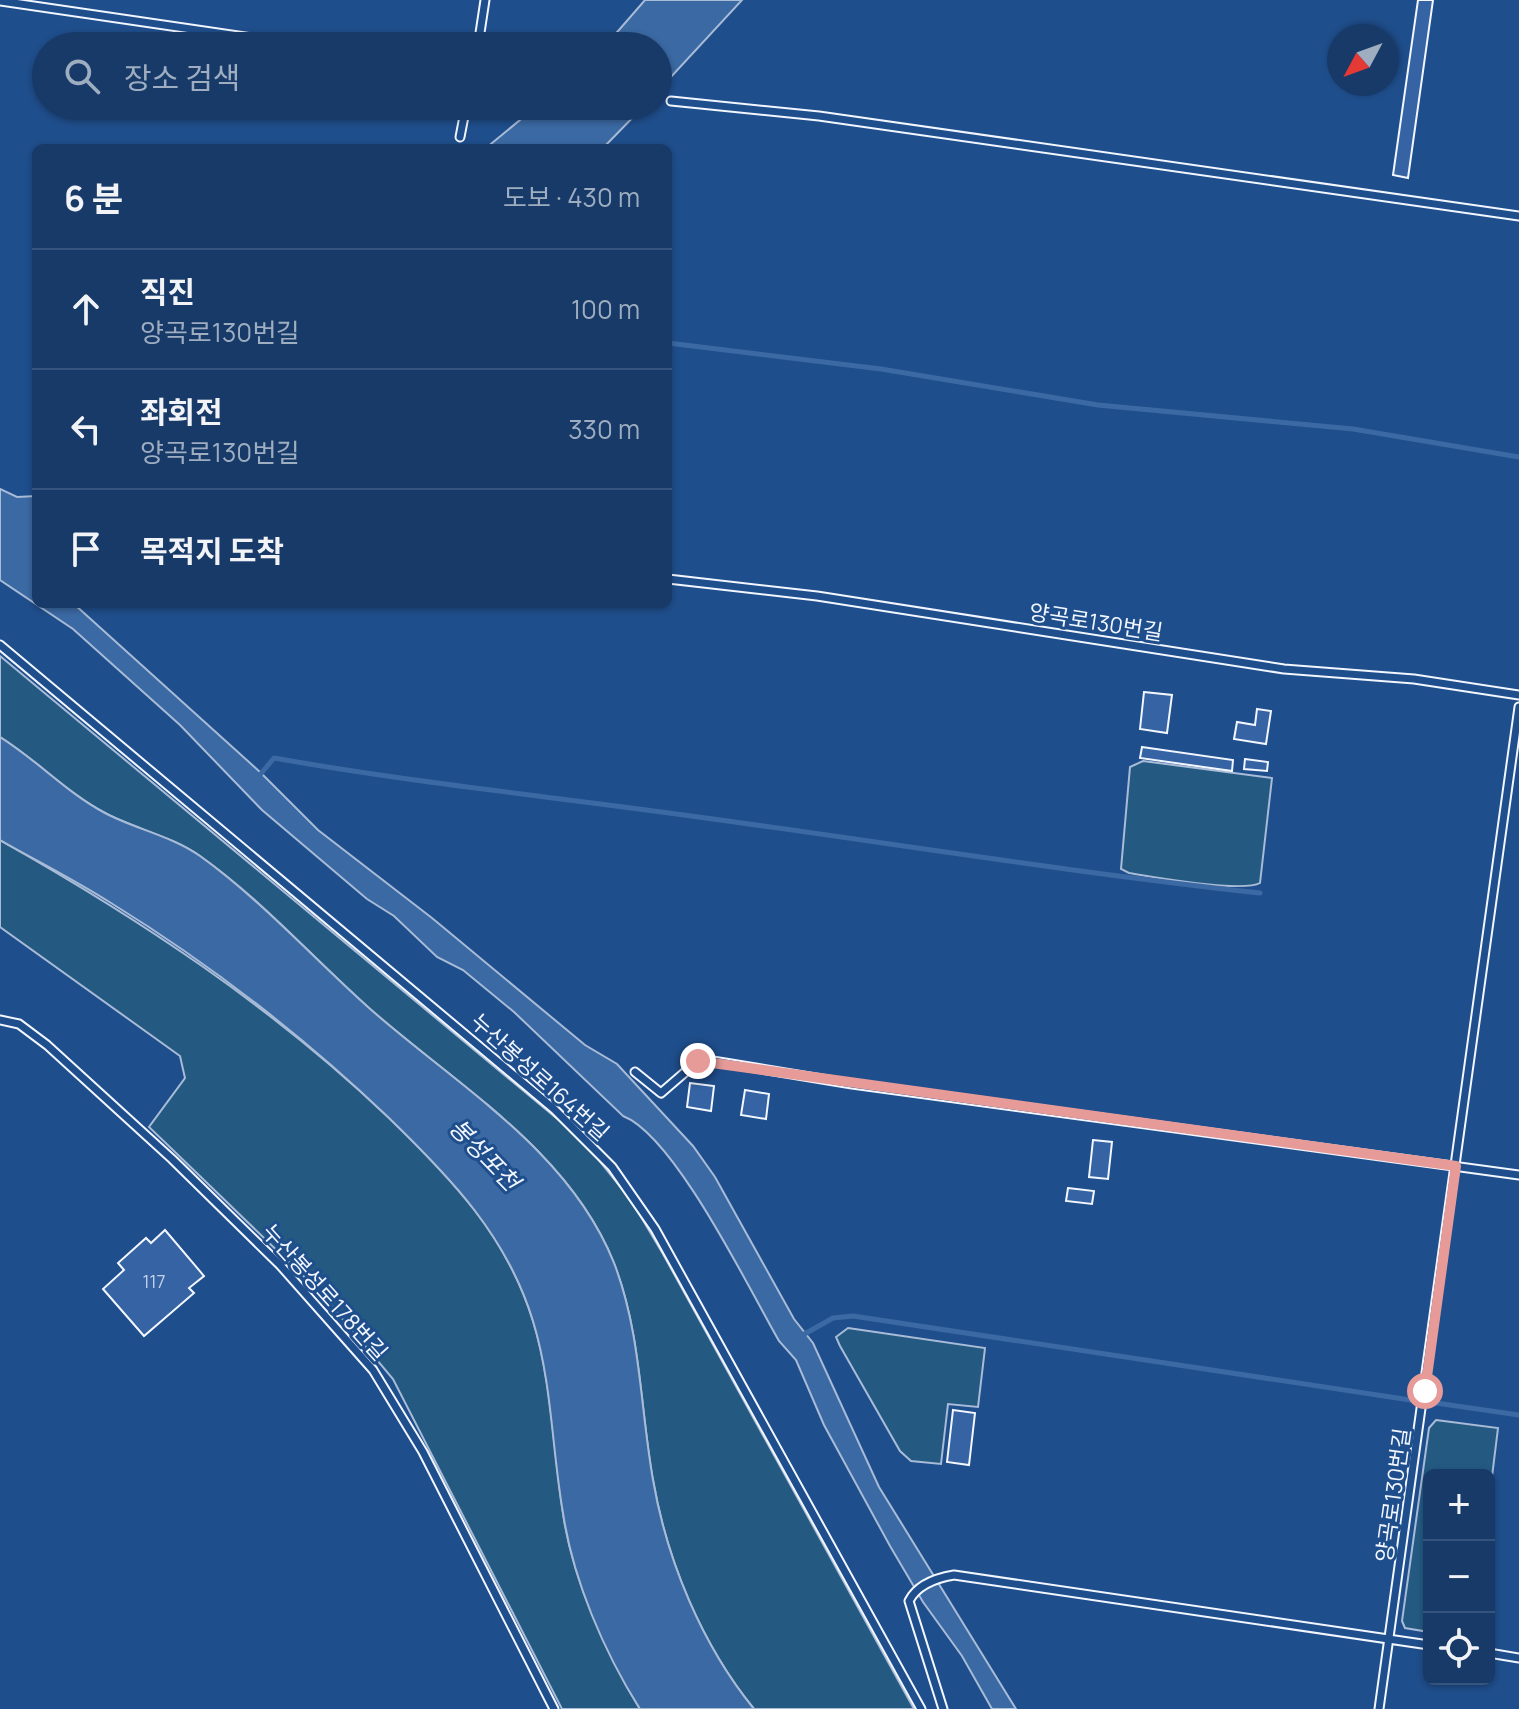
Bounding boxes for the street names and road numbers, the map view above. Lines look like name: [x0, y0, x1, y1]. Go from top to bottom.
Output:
street label: 양곡로130번길: [1027, 597, 1165, 647]
street label: 누산봉성로164번길: [464, 1007, 616, 1147]
street label: 누산봉성로178번길: [256, 1217, 394, 1367]
street label: 양곡로130번길: [1369, 1426, 1417, 1564]

